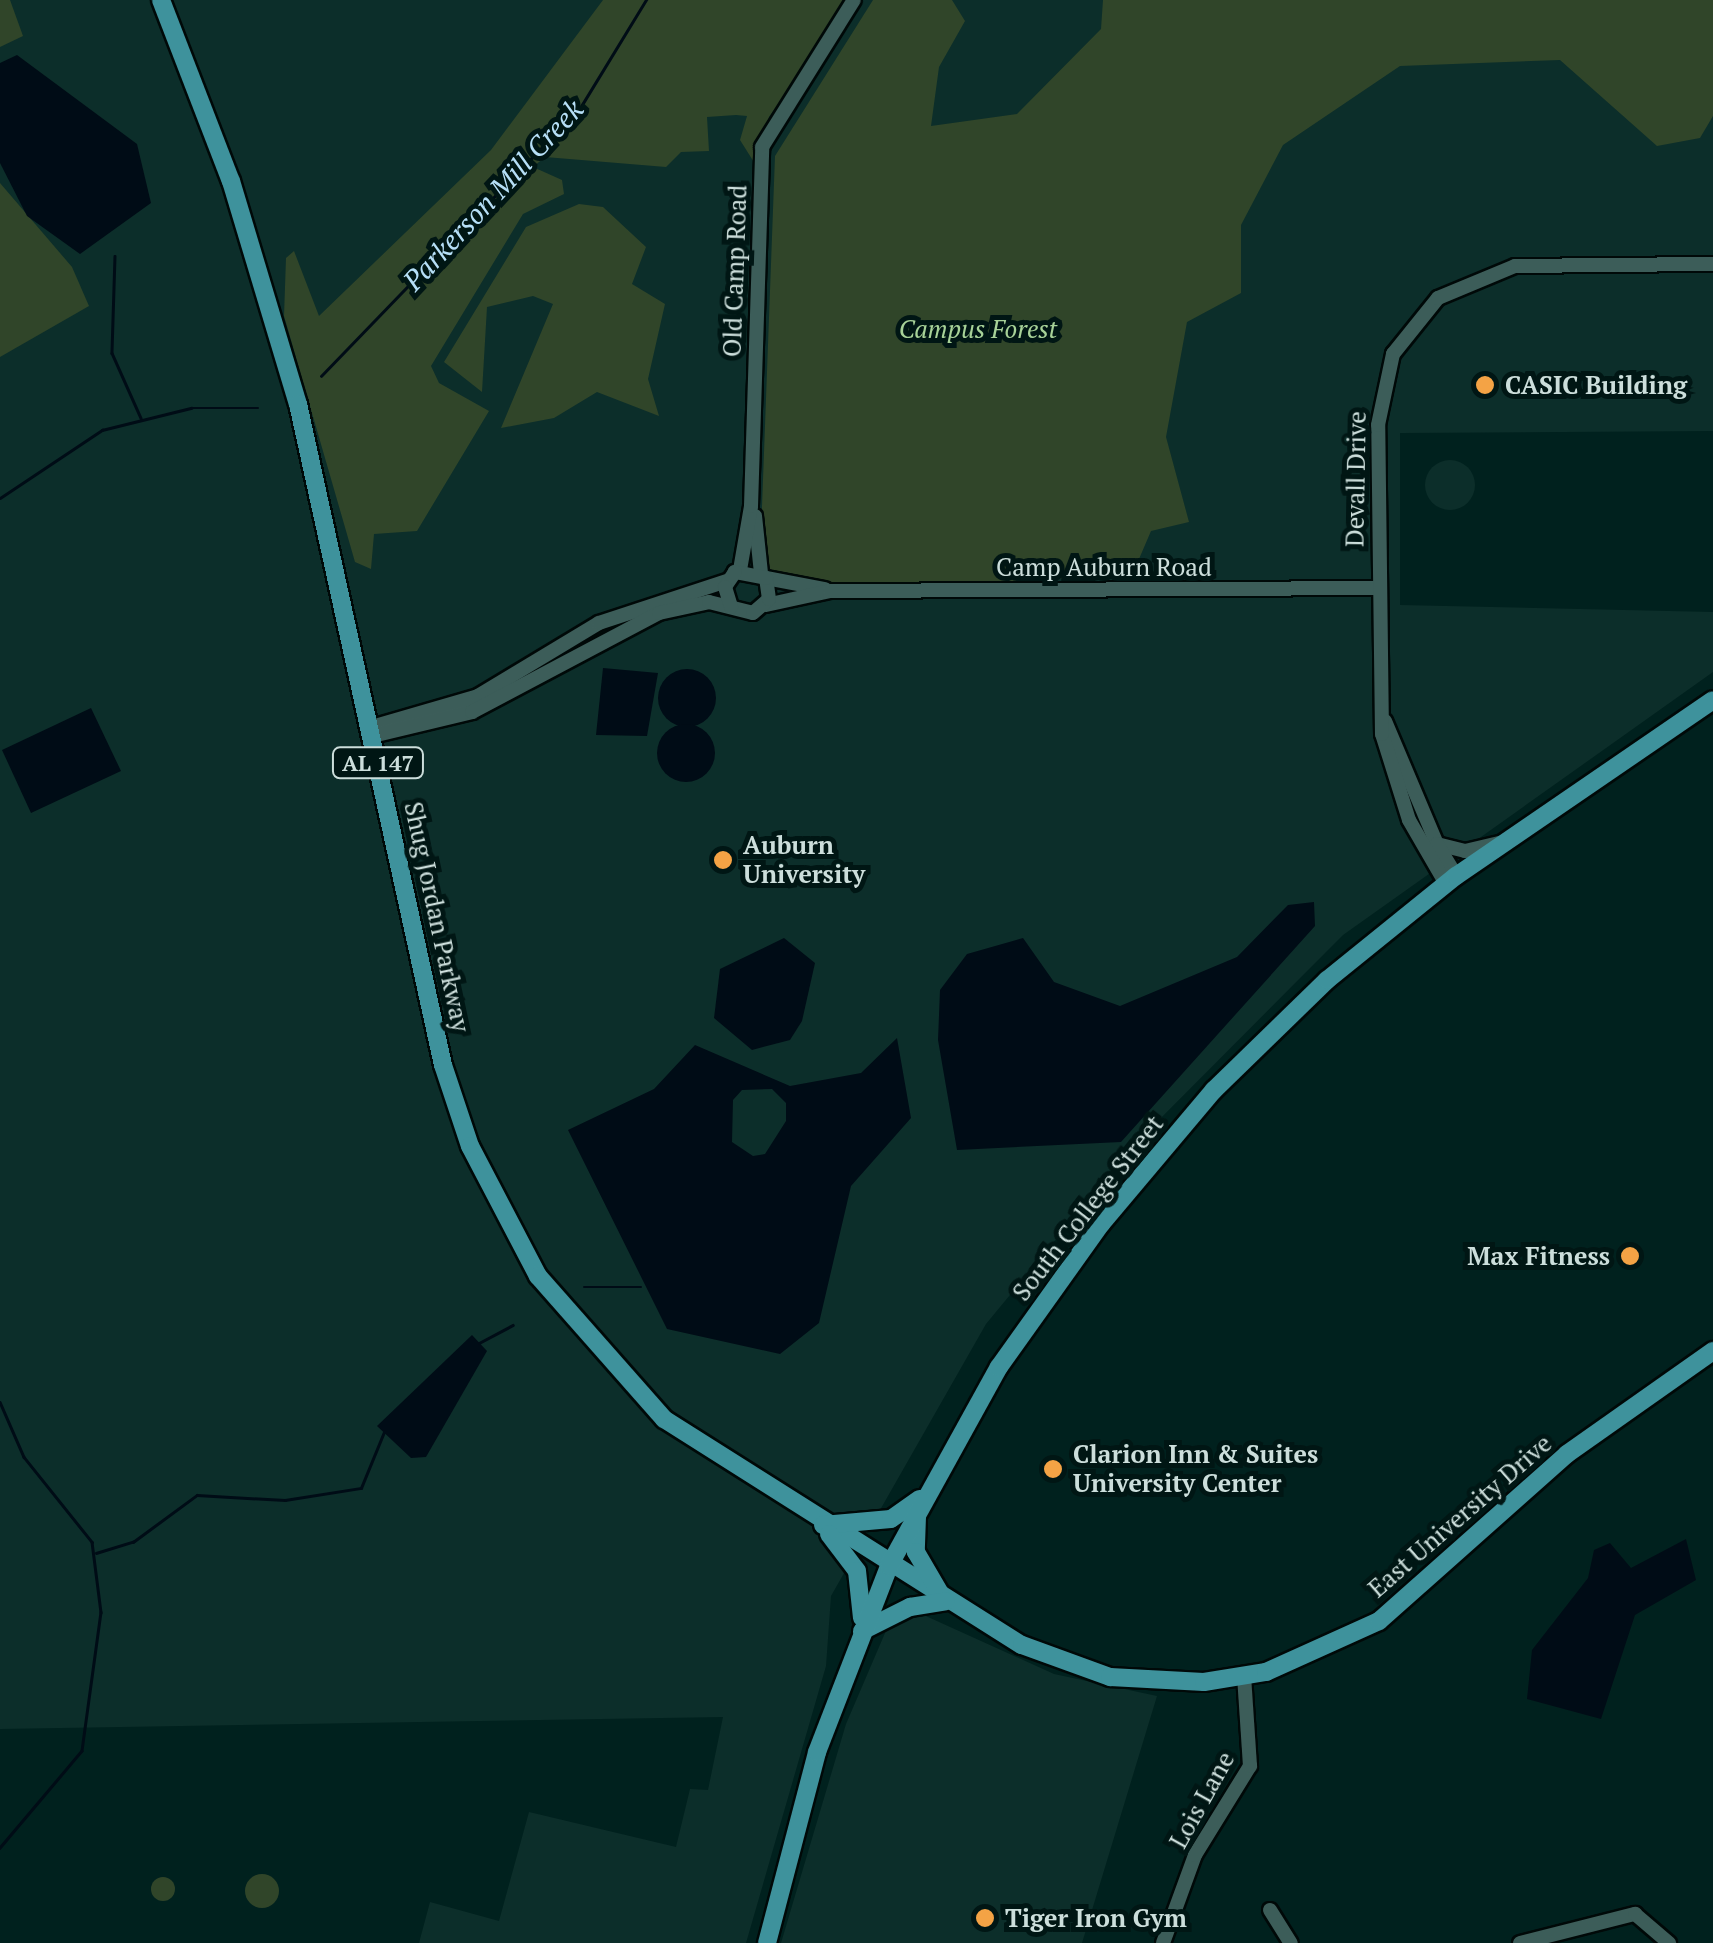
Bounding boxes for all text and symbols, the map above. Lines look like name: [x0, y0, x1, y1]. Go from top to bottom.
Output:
water label: Parkerson Mill Creek: [396, 93, 590, 297]
street label: Old Camp Road: [717, 184, 753, 358]
park label: Campus Forest: [899, 314, 1057, 344]
place label: CASIC Building: [1505, 370, 1687, 400]
marker: CASIC Building: [1474, 374, 1496, 396]
street label: Devall Drive: [1340, 411, 1372, 547]
street label: Camp Auburn Road: [996, 552, 1212, 582]
road number: AL 147: [330, 746, 426, 780]
street label: Shug Jordan Parkway: [398, 799, 476, 1035]
place label: Auburn University: [743, 831, 865, 890]
marker: Auburn University: [712, 849, 734, 871]
street label: South College Street: [1006, 1109, 1170, 1307]
place label: Max Fitness: [1467, 1241, 1610, 1271]
marker: Max Fitness: [1619, 1245, 1641, 1267]
street label: East University Drive: [1362, 1428, 1558, 1604]
place label: Clarion Inn & Suites University Center: [1073, 1440, 1318, 1499]
marker: Clarion Inn & Suites University Center: [1042, 1458, 1064, 1480]
street label: Lois Lane: [1163, 1746, 1241, 1854]
place label: Tiger Iron Gym: [1005, 1903, 1187, 1933]
marker: Tiger Iron Gym: [974, 1907, 996, 1929]

